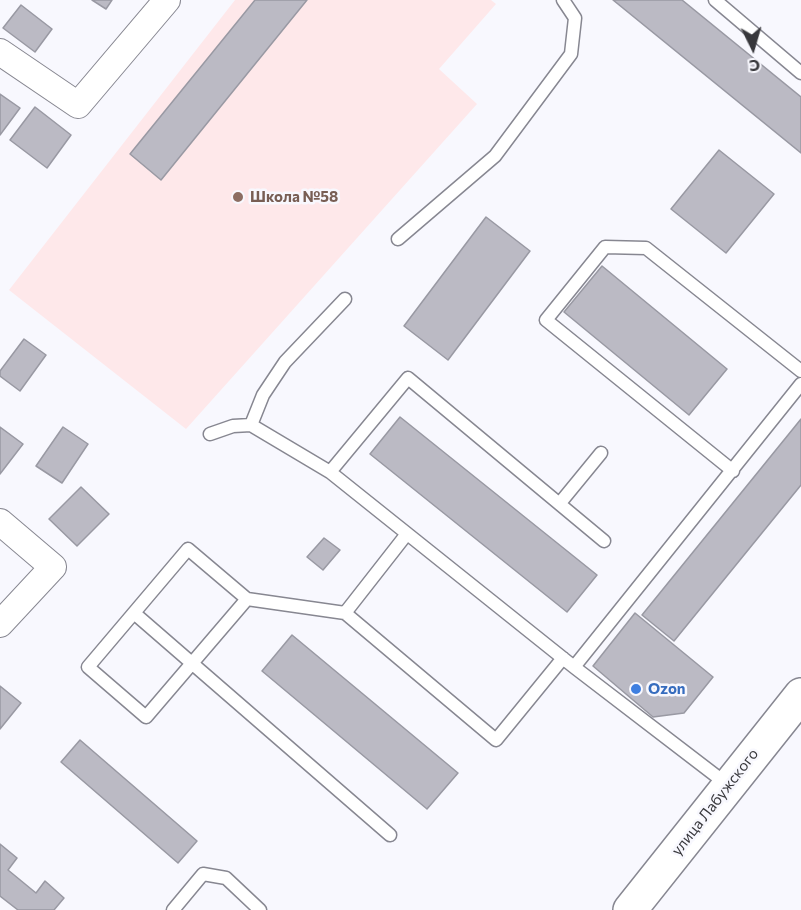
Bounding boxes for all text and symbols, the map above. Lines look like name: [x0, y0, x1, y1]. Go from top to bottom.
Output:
north arrow: [723, 18, 783, 78]
text: С: [748, 56, 761, 76]
place label: Школа №58: [250, 188, 338, 206]
marker: Школа №58: [231, 190, 245, 204]
place label: Ozon: [648, 680, 686, 698]
marker: Ozon: [629, 682, 643, 696]
street label: улица Лабужского: [668, 745, 762, 859]

